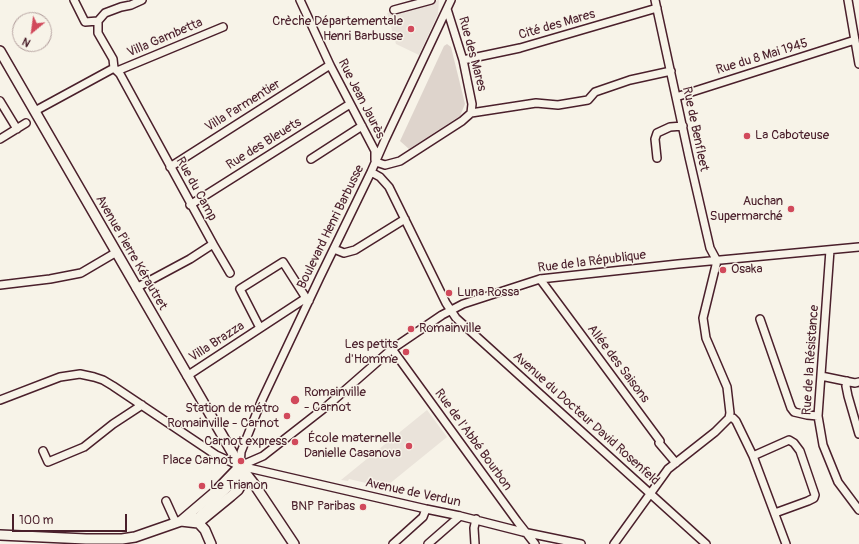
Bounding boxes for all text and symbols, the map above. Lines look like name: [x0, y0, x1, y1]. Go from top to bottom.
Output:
street label: Cité des Mares: [517, 7, 597, 43]
north arrow: [12, 12, 52, 52]
place label: Crèche Départementale Henri Barbusse: [272, 14, 403, 45]
street label: Villa Gambetta: [125, 15, 205, 61]
street label: Rue des Mares: [455, 15, 489, 93]
marker: Crèche Départementale Henri Barbusse: [406, 24, 416, 34]
text: N: [20, 35, 33, 50]
street label: Rue du 8 Mai 1945: [714, 36, 810, 78]
street label: Rue Jean Jaurès: [334, 56, 388, 142]
street label: Villa Parmentier: [202, 77, 284, 135]
street label: Rue de Benfleet: [678, 85, 712, 173]
street label: Rue des Bleuets: [224, 115, 304, 173]
place label: La Caboteuse: [755, 128, 829, 144]
marker: La Caboteuse: [742, 131, 752, 141]
street label: Rue du Camp: [172, 154, 220, 224]
street label: Boulevard Henri Barbusse: [294, 163, 368, 291]
street label: Avenue Pierre Kérautret: [92, 193, 170, 313]
place label: Auchan Supermarché: [710, 194, 783, 225]
marker: Auchan Supermarché: [786, 204, 796, 214]
street label: Rue de la République: [537, 248, 647, 276]
place label: Osaka: [731, 262, 763, 278]
marker: Osaka: [718, 265, 728, 275]
place label: Luna Rossa: [457, 285, 519, 301]
marker: Luna Rossa: [444, 288, 454, 298]
street label: Rue de la Résistance: [799, 304, 823, 416]
street label: Villa Brazza: [186, 318, 248, 366]
place label: Romainville: [419, 321, 481, 337]
street label: Allée des Saisons: [584, 322, 652, 406]
marker: Romainville: [406, 324, 416, 334]
place label: Les petits d'Homme: [344, 337, 398, 368]
marker: Les petits d'Homme: [401, 347, 411, 357]
street label: Avenue du Docteur David Rosenfeld: [510, 349, 662, 489]
place label: Romainville - Carnot: [304, 385, 366, 416]
street label: Rue de l'Abbé Bourbon: [431, 386, 515, 494]
marker: Romainville - Carnot: [289, 394, 301, 406]
place label: Station de métro Romainville - Carnot: [167, 401, 279, 432]
marker: Station de métro Romainville - Carnot: [282, 411, 292, 421]
place label: École maternelle Danielle Casanova: [304, 431, 401, 462]
place label: Carnot express: [204, 434, 287, 450]
marker: Carnot express: [290, 437, 300, 447]
marker: École maternelle Danielle Casanova: [404, 441, 414, 451]
place label: Place Carnot: [162, 453, 233, 469]
marker: Place Carnot: [236, 456, 246, 466]
street label: Avenue de Verdun: [364, 475, 462, 511]
place label: Le Trianon: [210, 478, 268, 494]
marker: Le Trianon: [197, 481, 207, 491]
place label: BNP Paribas: [291, 499, 355, 515]
marker: BNP Paribas: [358, 502, 368, 512]
scale bar: [14, 506, 129, 532]
text: 100 m: [19, 513, 53, 528]

